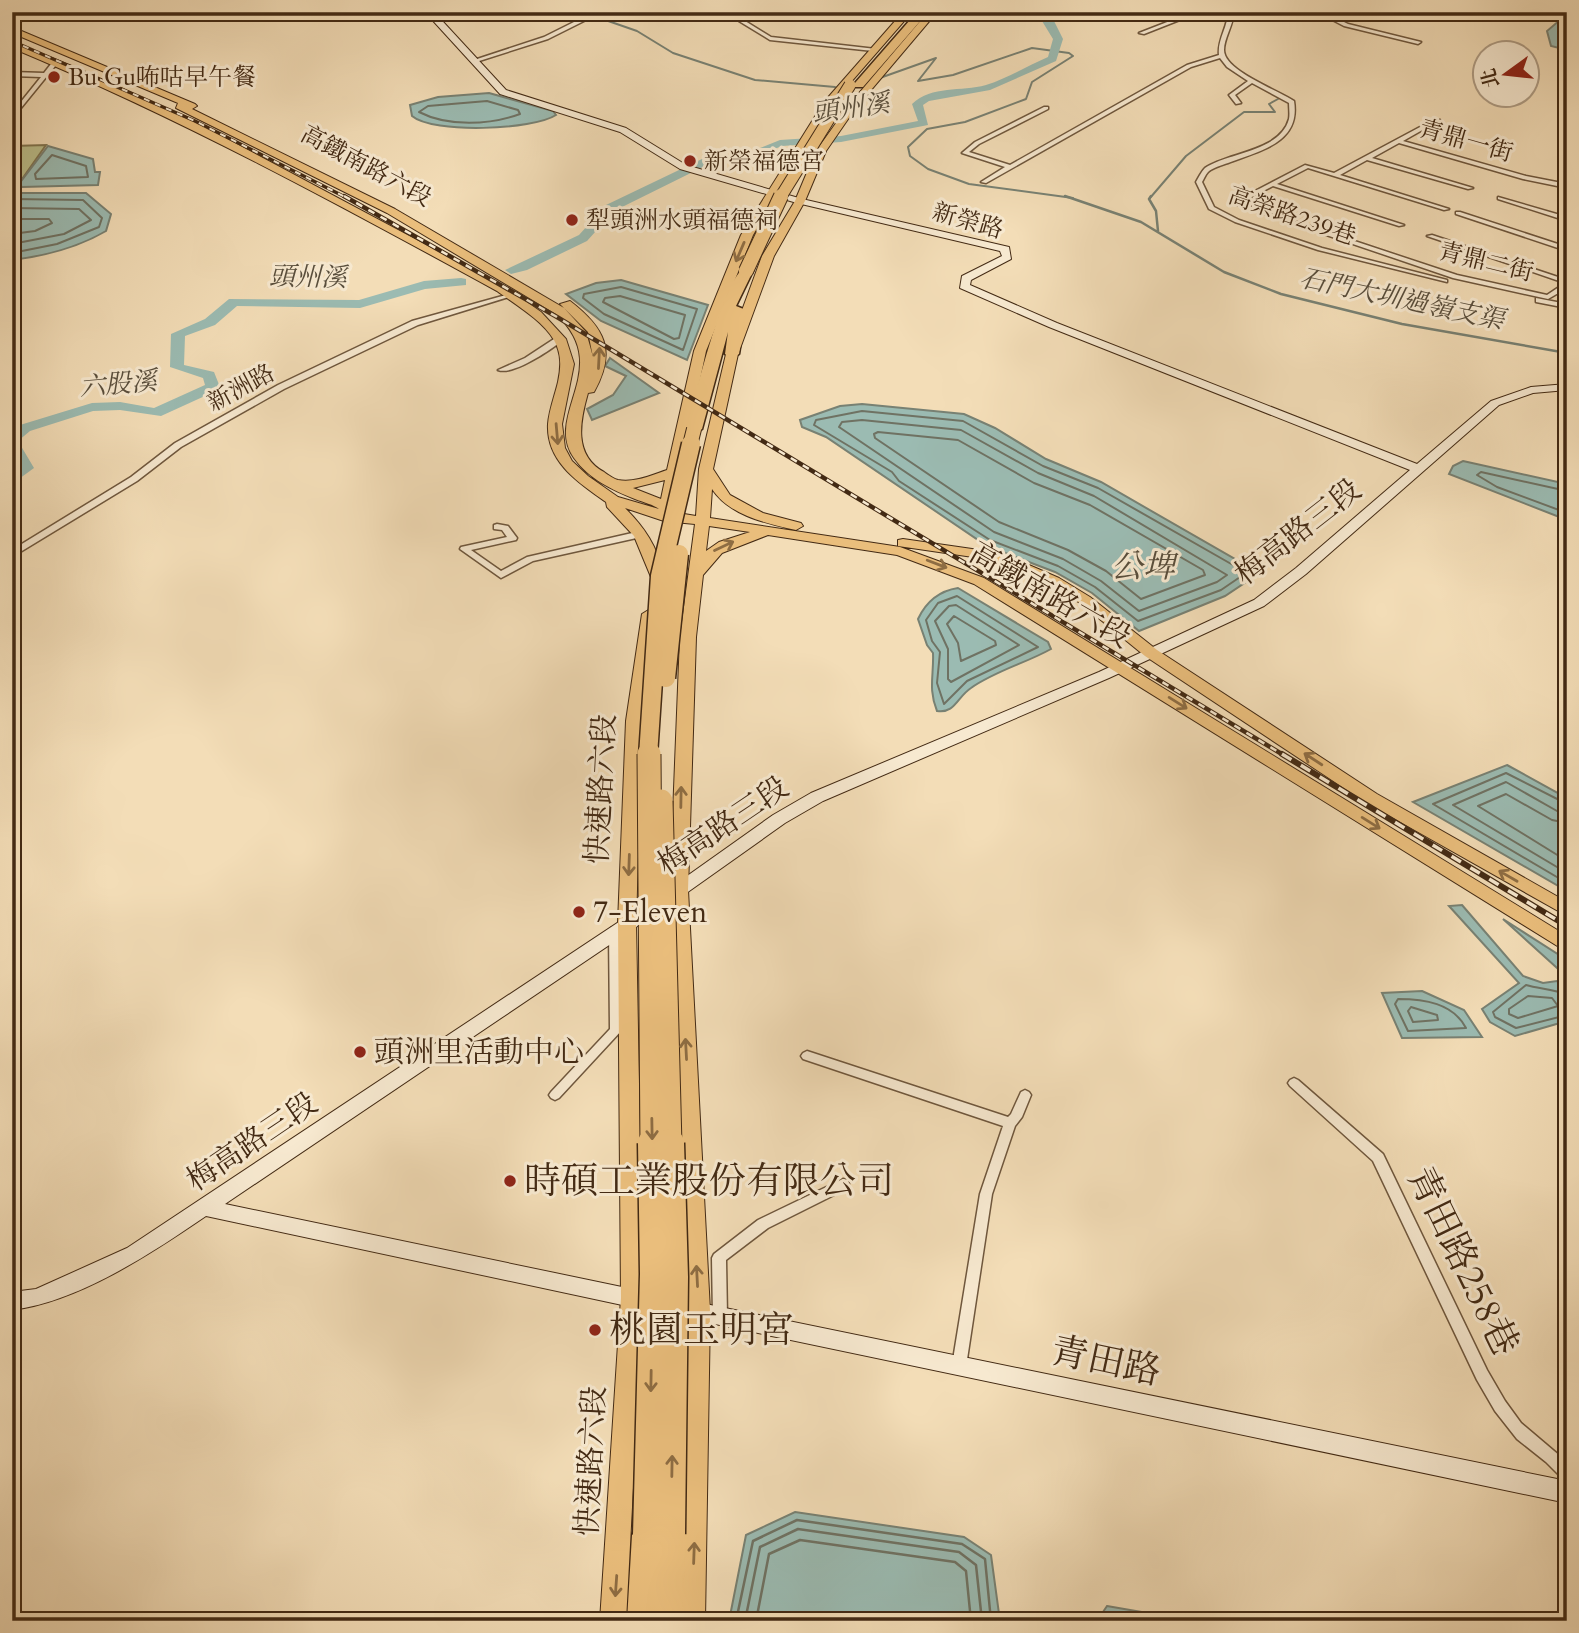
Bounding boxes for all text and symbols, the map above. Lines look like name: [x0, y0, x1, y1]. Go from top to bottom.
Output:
north arrow: [1470, 38, 1540, 108]
place label: Bu Gu咘咕早午餐: [68, 61, 256, 94]
text: 北: [1476, 66, 1506, 91]
marker: Bu Gu咘咕早午餐: [46, 69, 62, 85]
water label: 頭州溪: [810, 85, 895, 131]
street label: 青鼎一街: [1415, 112, 1517, 170]
street label: 高鐵南路六段: [295, 118, 437, 214]
place label: 新榮福德宮: [704, 145, 824, 178]
marker: 新榮福德宮: [682, 153, 698, 169]
street label: 高榮路239巷: [1224, 179, 1360, 253]
street label: 新榮路: [929, 195, 1007, 247]
place label: 犁頭洲水頭福德祠: [586, 204, 778, 237]
marker: 犁頭洲水頭福德祠: [564, 212, 580, 228]
street label: 青鼎二街: [1435, 234, 1537, 290]
one-way arrow: [733, 241, 746, 262]
water label: 頭州溪: [269, 259, 350, 295]
water label: 石門大圳過嶺支渠: [1297, 260, 1510, 338]
one-way arrow: [593, 347, 606, 370]
street label: 新洲路: [201, 357, 281, 419]
water label: 六股溪: [78, 363, 161, 405]
one-way arrow: [551, 422, 564, 445]
street label: 梅高路三段: [1226, 470, 1370, 594]
street label: 高鐵南路六段: [962, 532, 1138, 658]
one-way arrow: [713, 538, 734, 552]
water label: 公埤: [1111, 545, 1179, 589]
one-way arrow: [926, 559, 948, 572]
one-way arrow: [1167, 696, 1187, 710]
street label: 快速路六段: [577, 713, 625, 865]
one-way arrow: [1303, 752, 1323, 766]
street label: 梅高路三段: [649, 767, 797, 885]
one-way arrow: [675, 786, 688, 809]
one-way arrow: [1360, 817, 1380, 831]
one-way arrow: [623, 853, 636, 876]
one-way arrow: [1498, 869, 1518, 883]
place label: 7-Eleven: [593, 892, 707, 933]
marker: 7-Eleven: [571, 904, 587, 920]
place label: 頭洲里活動中心: [374, 1032, 584, 1073]
one-way arrow: [680, 1038, 693, 1061]
marker: 頭洲里活動中心: [352, 1044, 368, 1060]
street label: 梅高路三段: [178, 1083, 326, 1201]
one-way arrow: [645, 1118, 659, 1141]
place label: 時碩工業股份有限公司: [524, 1156, 894, 1206]
street label: 青田路258巷: [1396, 1158, 1530, 1364]
marker: 時碩工業股份有限公司: [502, 1173, 518, 1189]
one-way arrow: [690, 1265, 703, 1288]
place label: 桃園玉明宮: [609, 1305, 794, 1355]
marker: 桃園玉明宮: [587, 1322, 603, 1338]
street label: 青田路: [1047, 1325, 1165, 1397]
one-way arrow: [644, 1370, 658, 1393]
street label: 快速路六段: [567, 1385, 615, 1537]
one-way arrow: [665, 1455, 679, 1478]
one-way arrow: [687, 1541, 700, 1564]
one-way arrow: [609, 1575, 622, 1597]

